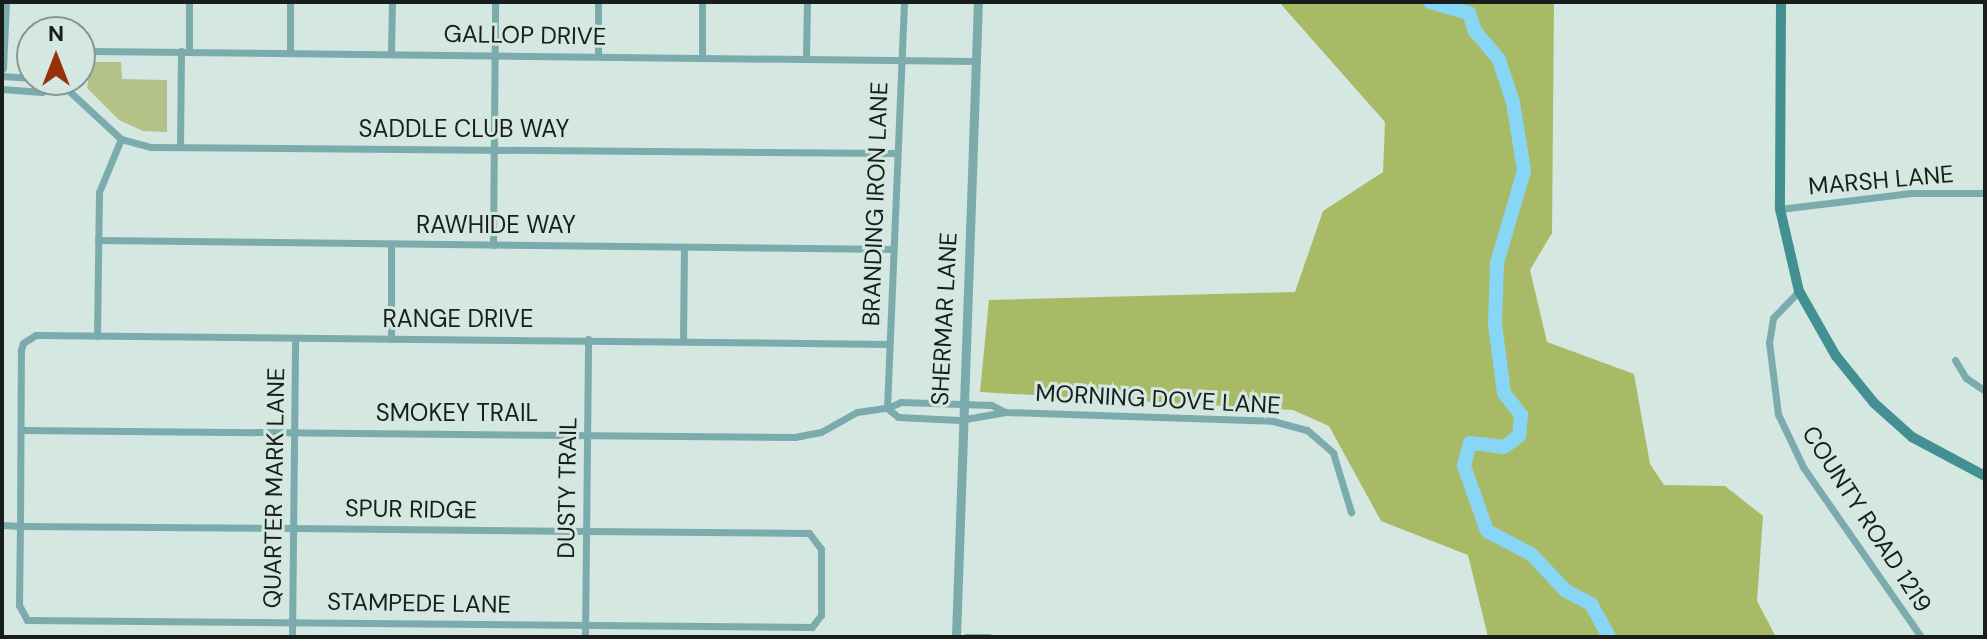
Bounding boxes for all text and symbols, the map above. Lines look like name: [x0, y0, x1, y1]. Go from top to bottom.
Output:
north arrow: [16, 16, 96, 96]
text: N: [48, 19, 64, 48]
street label: GALLOP DRIVE: [443, 19, 607, 51]
street label: BRANDING IRON LANE: [856, 81, 894, 327]
street label: SADDLE CLUB WAY: [359, 115, 569, 143]
street label: MARSH LANE: [1807, 159, 1955, 201]
street label: RAWHIDE WAY: [416, 211, 576, 239]
street label: SHERMAR LANE: [925, 232, 963, 406]
street label: RANGE DRIVE: [383, 305, 533, 333]
street label: QUARTER MARK LANE: [257, 367, 291, 609]
street label: MORNING DOVE LANE: [1035, 378, 1281, 420]
street label: SMOKEY TRAIL: [376, 399, 538, 427]
street label: DUSTY TRAIL: [551, 417, 583, 559]
street label: COUNTY ROAD 1219: [1796, 421, 1938, 617]
street label: SPUR RIDGE: [345, 493, 477, 525]
street label: STAMPEDE LANE: [327, 587, 511, 619]

